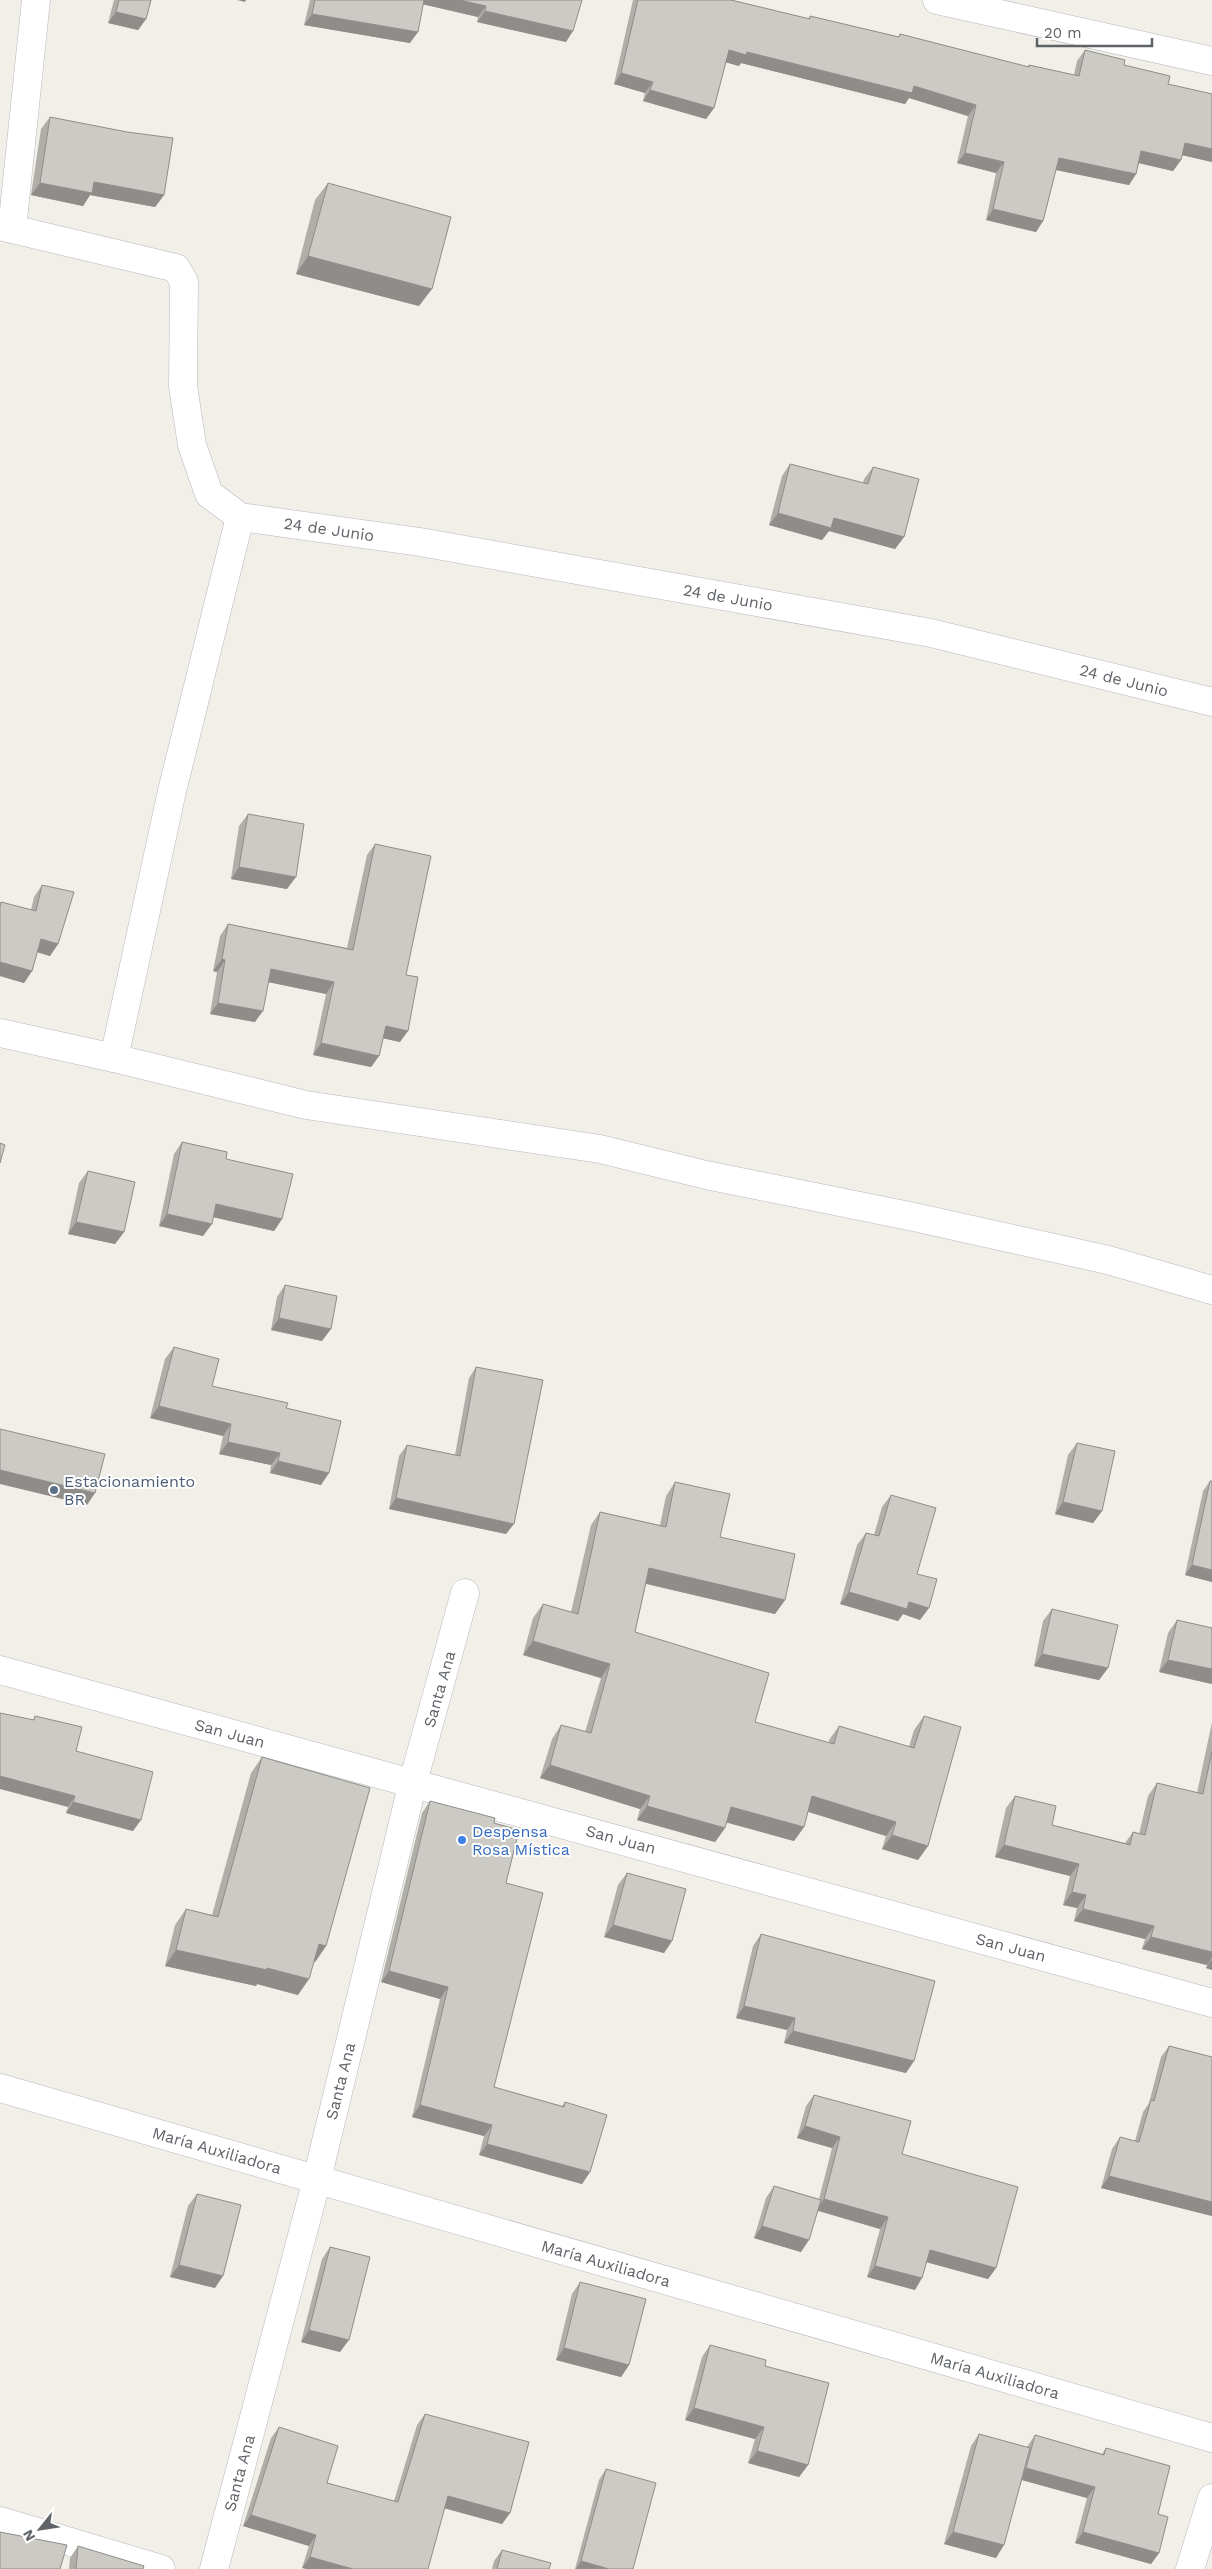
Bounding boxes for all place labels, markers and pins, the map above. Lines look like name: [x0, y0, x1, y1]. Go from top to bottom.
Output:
place label: Estacionamiento BR: [64, 1472, 195, 1509]
marker: Estacionamiento BR: [48, 1484, 60, 1496]
place label: Despensa Rosa Mística: [472, 1822, 570, 1859]
marker: Despensa Rosa Mística: [456, 1834, 468, 1846]

